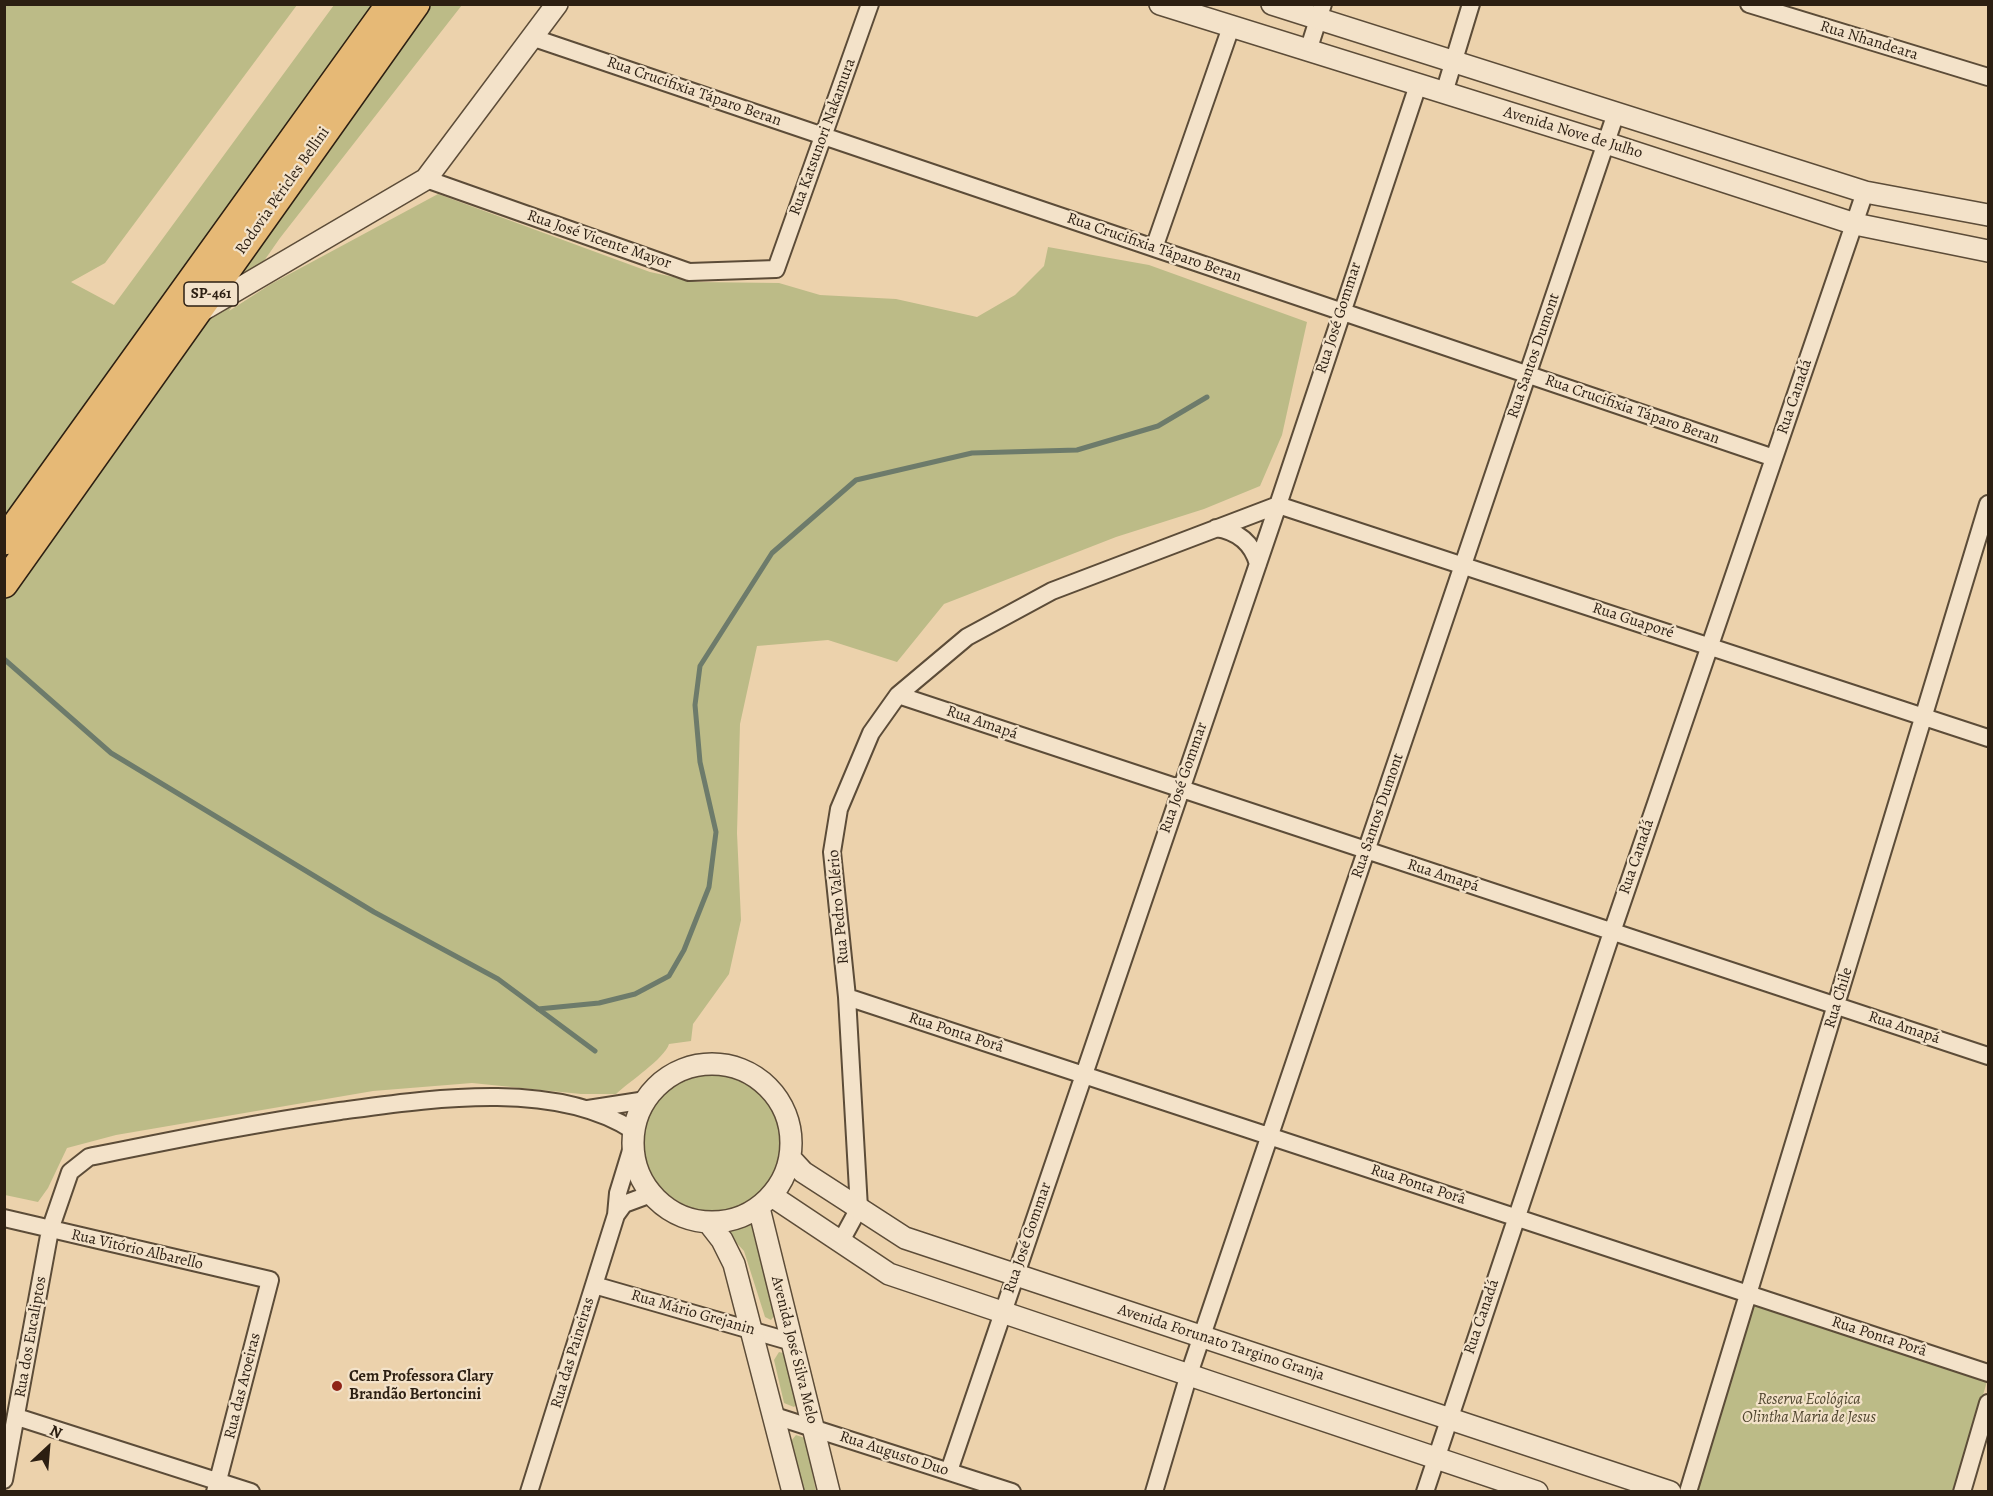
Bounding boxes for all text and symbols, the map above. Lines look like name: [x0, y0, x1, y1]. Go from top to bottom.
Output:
street label: Rua Nhandeara: [1818, 17, 1920, 65]
street label: Rua Crucifixia Táparo Beran: [604, 53, 784, 131]
street label: Rua Katsunori Nakamura: [786, 56, 860, 218]
street label: Avenida Nove de Julho: [1501, 103, 1645, 163]
street label: Rodovia Péricles Bellini: [232, 124, 334, 258]
street label: Rua José Vicente Mayor: [524, 206, 674, 274]
street label: Rua Crucifixia Táparo Beran: [1064, 209, 1244, 287]
street label: Rua José Gommar: [1312, 260, 1366, 376]
road number: SP-461: [184, 282, 238, 306]
street label: Rua Santos Dumont: [1504, 291, 1564, 421]
street label: Rua Canadá: [1773, 357, 1817, 437]
street label: Rua Crucifixia Táparo Beran: [1542, 371, 1722, 449]
street label: Rua Guaporé: [1590, 599, 1676, 643]
street label: Rua Amapá: [944, 702, 1020, 744]
street label: Rua José Gommar: [1156, 720, 1212, 836]
street label: Rua Santos Dumont: [1348, 751, 1408, 881]
street label: Rua Canadá: [1615, 817, 1659, 897]
street label: Rua Pedro Valério: [824, 849, 854, 965]
street label: Rua Amapá: [1405, 855, 1481, 897]
street label: Rua Chile: [1821, 965, 1857, 1031]
street label: Rua Amapá: [1866, 1007, 1942, 1049]
street label: Rua Ponta Porâ: [906, 1009, 1006, 1057]
street label: Rua Ponta Porâ: [1368, 1161, 1468, 1209]
street label: Rua José Gommar: [1000, 1180, 1056, 1296]
street label: Rua Vitório Albarello: [69, 1226, 205, 1274]
street label: Avenida José Silva Melo: [766, 1274, 822, 1426]
street label: Rua dos Eucaliptos: [11, 1275, 51, 1399]
street label: Rua Canadá: [1460, 1277, 1504, 1357]
street label: Rua Mário Grejanin: [629, 1286, 757, 1340]
street label: Rua das Paineiras: [547, 1295, 599, 1411]
street label: Avenida Forunato Targino Granja: [1115, 1300, 1327, 1386]
street label: Rua Ponta Porâ: [1829, 1313, 1929, 1361]
street label: Rua das Aroeiras: [221, 1331, 265, 1441]
place label: Cem Professora Clary Brandão Bertoncini: [349, 1367, 493, 1405]
marker: Cem Professora Clary Brandão Bertoncini: [330, 1379, 344, 1393]
park label: Reserva Ecológica Olintha Maria de Jesus: [1742, 1390, 1876, 1428]
north arrow: [18, 1418, 78, 1478]
text: N: [46, 1419, 66, 1444]
street label: Rua Augusto Duo: [837, 1427, 951, 1481]

